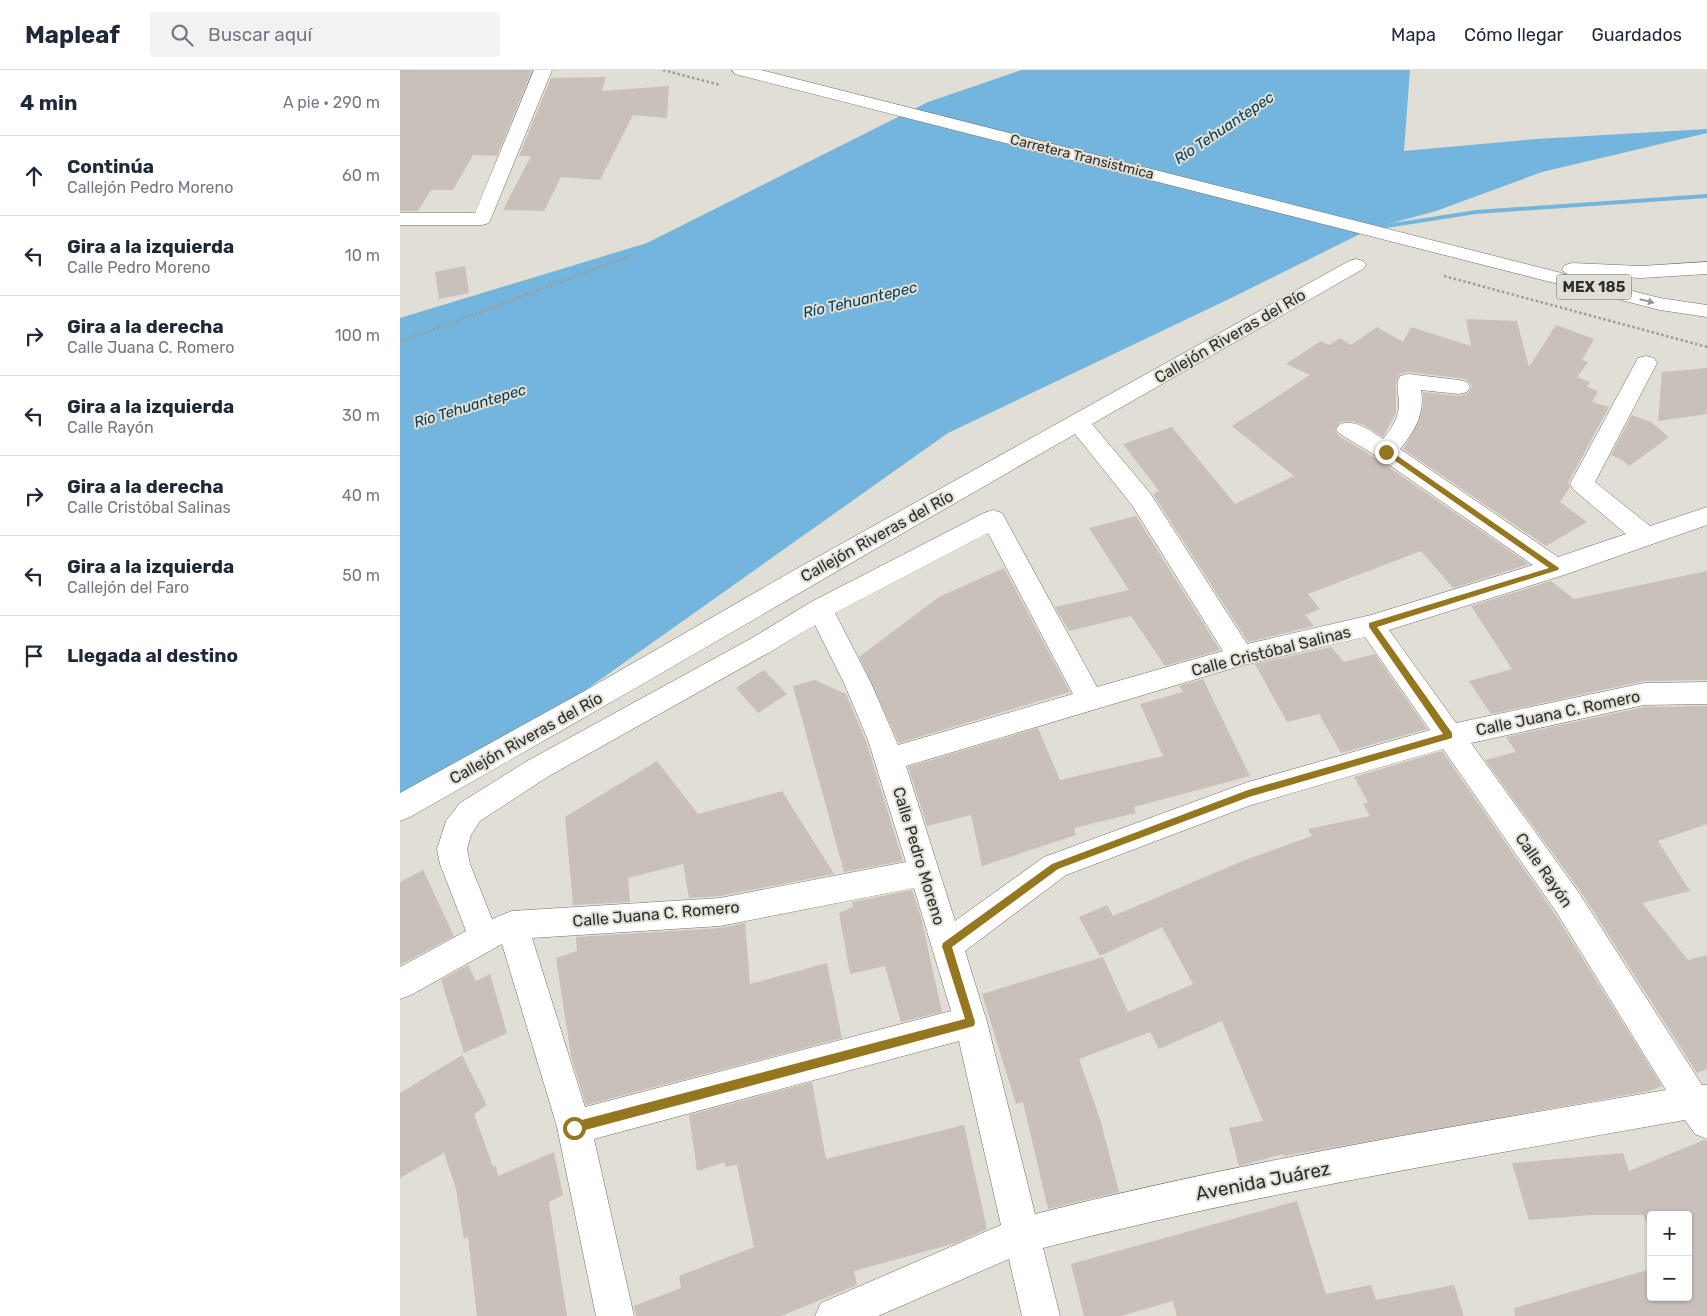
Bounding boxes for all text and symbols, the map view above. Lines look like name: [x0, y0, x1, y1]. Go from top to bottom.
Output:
search box: [150, 12, 500, 57]
text: Mapleaf: [25, 21, 120, 49]
icon: search: [168, 21, 196, 49]
text: Buscar aquí: [208, 23, 312, 46]
text: Mapa: [1391, 24, 1436, 46]
text: Cómo llegar: [1464, 24, 1563, 46]
text: Guardados: [1591, 24, 1682, 46]
water label: Río Tehuantepec: [1171, 88, 1277, 168]
text: 4 min: [20, 90, 78, 115]
text: A pie · 290 m: [283, 93, 380, 112]
street label: Carretera Transistmica: [1008, 131, 1156, 183]
text: Continúa: [67, 155, 154, 178]
icon: ahead: [20, 162, 48, 190]
text: 60 m: [342, 166, 380, 185]
text: Callejón Pedro Moreno: [67, 178, 233, 197]
text: Gira a la izquierda: [67, 235, 234, 258]
icon: left: [20, 242, 48, 270]
text: 10 m: [345, 246, 380, 265]
text: Calle Pedro Moreno: [67, 258, 210, 277]
road number: MEX 185: [1556, 274, 1632, 300]
water label: Río Tehuantepec: [801, 278, 919, 322]
street label: Callejón Riveras del Río: [1151, 285, 1309, 387]
one-way arrow: [1640, 297, 1655, 305]
text: Gira a la derecha: [67, 315, 224, 338]
icon: right: [20, 322, 48, 350]
text: 100 m: [335, 326, 380, 345]
text: Calle Juana C. Romero: [67, 338, 234, 357]
water label: Río Tehuantepec: [412, 380, 528, 432]
text: Gira a la izquierda: [67, 395, 234, 418]
icon: left: [20, 402, 48, 430]
text: 30 m: [342, 406, 380, 425]
text: Calle Rayón: [67, 418, 154, 437]
route end: [1375, 441, 1398, 464]
text: Gira a la derecha: [67, 475, 224, 498]
icon: right: [20, 482, 48, 510]
text: 40 m: [342, 486, 380, 505]
street label: Callejón Riveras del Río: [797, 486, 957, 586]
text: Calle Cristóbal Salinas: [67, 498, 231, 517]
text: Gira a la izquierda: [67, 555, 234, 578]
icon: left: [20, 562, 48, 590]
text: 50 m: [342, 566, 380, 585]
text: Callejón del Faro: [67, 578, 189, 597]
street label: Calle Cristóbal Salinas: [1189, 622, 1353, 680]
icon: arrive: [20, 642, 48, 670]
text: Llegada al destino: [67, 644, 238, 667]
street label: Calle Juana C. Romero: [1474, 686, 1642, 740]
street label: Callejón Riveras del Río: [446, 688, 606, 788]
street label: Calle Pedro Moreno: [889, 785, 949, 927]
street label: Calle Rayón: [1511, 829, 1577, 911]
street label: Calle Juana C. Romero: [572, 897, 740, 931]
route start: [563, 1117, 586, 1140]
street label: Avenida Juárez: [1194, 1157, 1332, 1205]
map controls: [1647, 1211, 1692, 1301]
button: +: [1647, 1211, 1692, 1256]
button: −: [1647, 1256, 1692, 1301]

